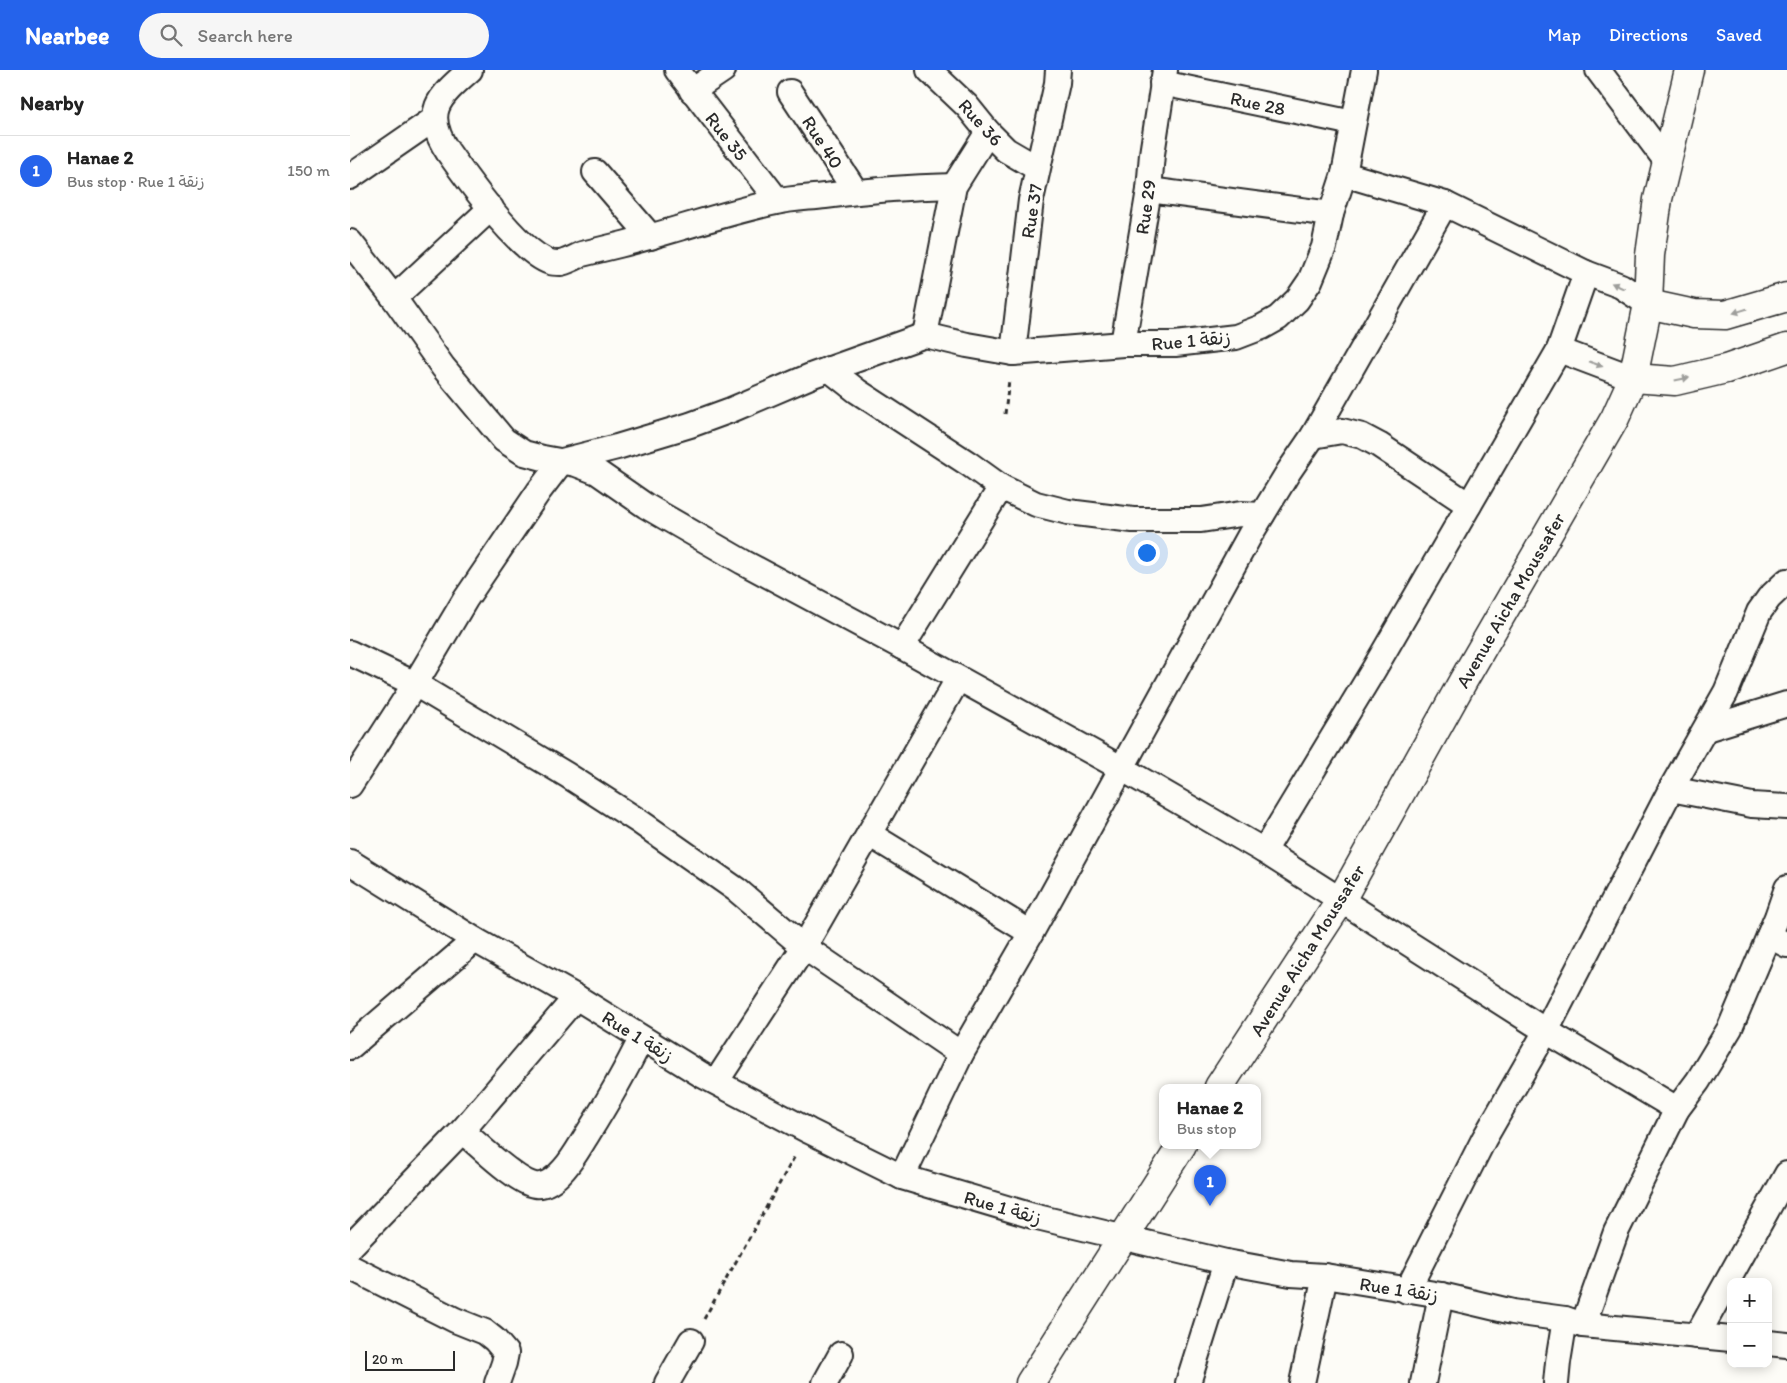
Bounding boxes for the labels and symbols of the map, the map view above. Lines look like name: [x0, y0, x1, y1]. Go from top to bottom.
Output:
street label: Rue 28: [1228, 86, 1288, 121]
street label: Rue 36: [953, 94, 1008, 151]
street label: Rue 35: [700, 107, 753, 165]
street label: Rue 40: [797, 112, 848, 173]
street label: Rue 29: [1130, 178, 1161, 236]
street label: Rue 37: [1016, 182, 1047, 240]
one-way arrow: [1611, 281, 1625, 289]
one-way arrow: [1733, 307, 1748, 315]
street label: Rue 1 زنقة: [1150, 326, 1232, 355]
one-way arrow: [1589, 361, 1604, 368]
one-way arrow: [1674, 374, 1690, 382]
street label: Avenue Aicha Moussafer: [1451, 508, 1570, 692]
your location: [1134, 540, 1160, 566]
street label: Avenue Aicha Moussafer: [1245, 859, 1370, 1041]
street label: Rue 1 زنقة: [598, 1006, 678, 1067]
pin: 1: [1194, 1165, 1226, 1206]
street label: Rue 1 زنقة: [961, 1185, 1044, 1229]
street label: Rue 1 زنقة: [1358, 1272, 1440, 1307]
scale bar: [365, 1348, 455, 1371]

